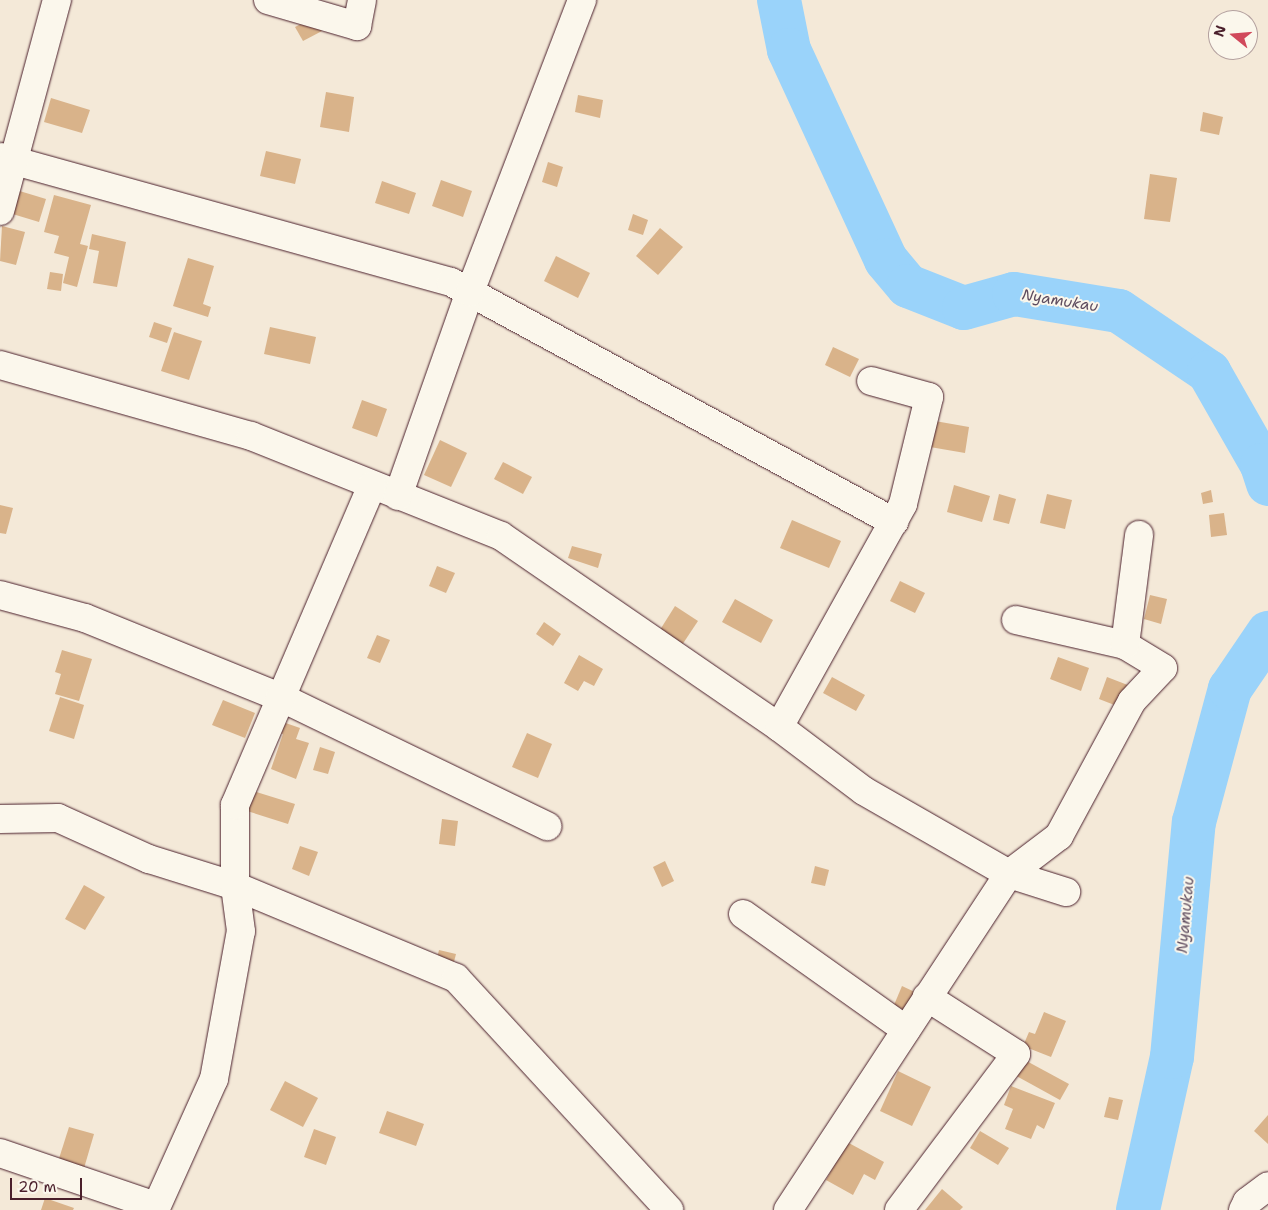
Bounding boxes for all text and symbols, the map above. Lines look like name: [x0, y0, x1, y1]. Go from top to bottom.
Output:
north arrow: [1208, 10, 1258, 60]
text: N: [1209, 23, 1230, 39]
water label: Nyamukau: [1021, 286, 1099, 316]
water label: Nyamukau: [1174, 876, 1198, 954]
scale bar: [12, 1168, 85, 1200]
text: 20 m: [18, 1177, 57, 1197]

